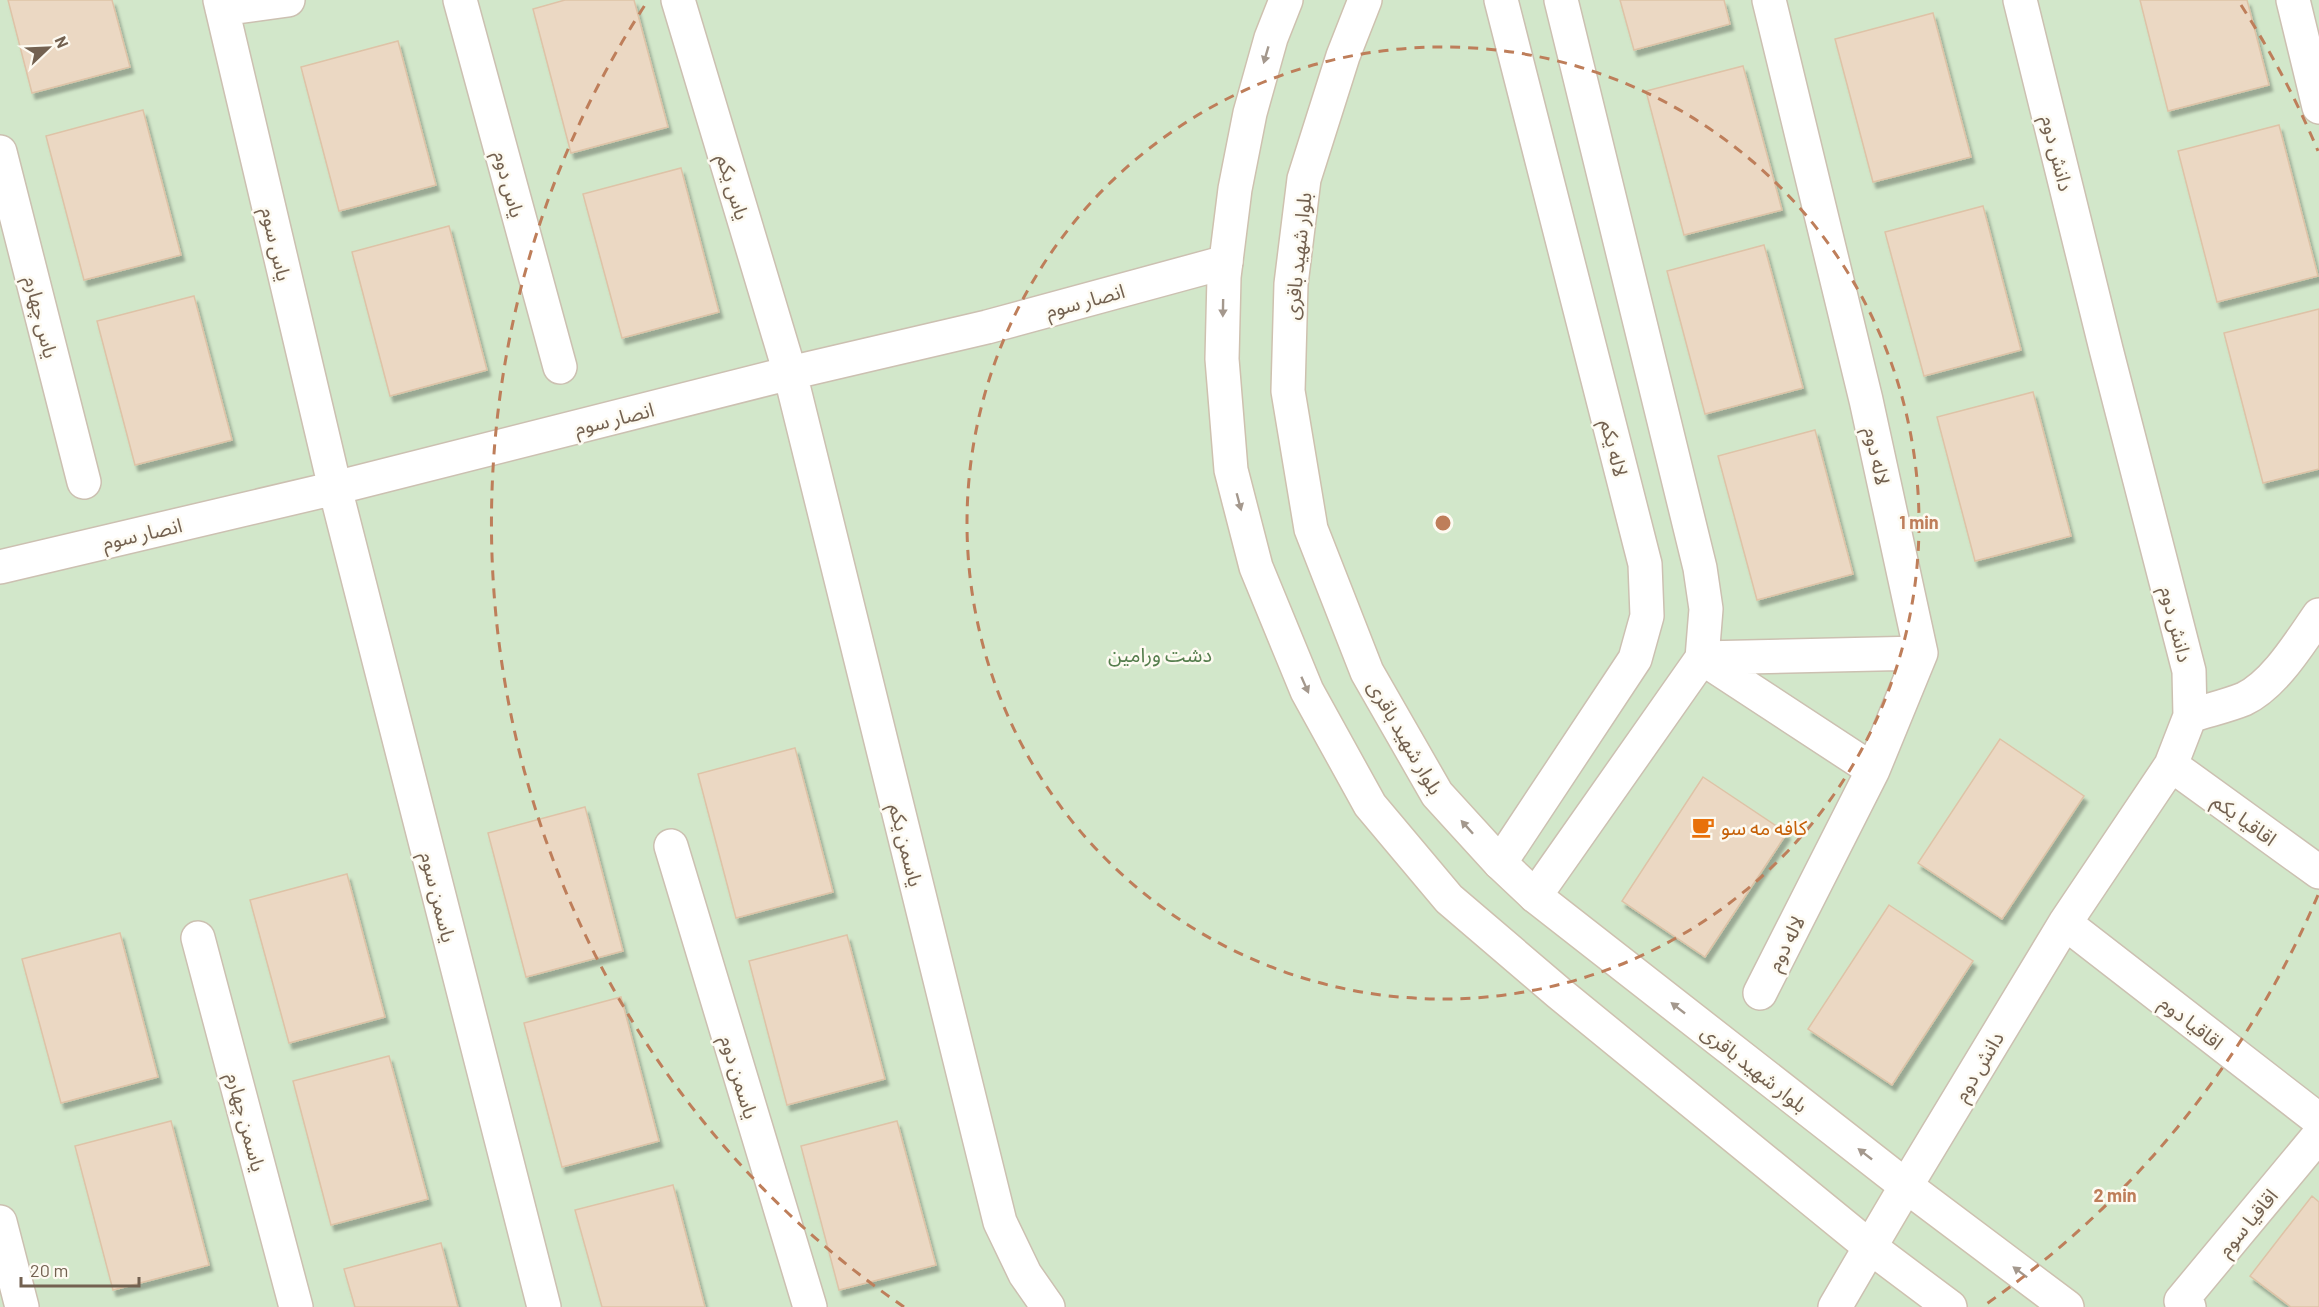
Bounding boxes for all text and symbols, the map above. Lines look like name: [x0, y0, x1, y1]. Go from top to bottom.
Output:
north arrow: [18, 18, 78, 78]
text: N: [51, 33, 73, 51]
one-way arrow: [1261, 46, 1270, 64]
street label: دانش دوم: [2033, 113, 2079, 194]
street label: یاس دوم: [486, 148, 530, 221]
street label: یاس یکم: [709, 151, 755, 224]
street label: بلوار شهید باقری: [1278, 191, 1317, 321]
street label: یاس سوم: [253, 205, 297, 284]
street label: یاس چهارم: [16, 273, 64, 362]
street label: انصار سوم: [1043, 278, 1128, 326]
one-way arrow: [1219, 299, 1228, 318]
street label: انصار سوم: [572, 397, 657, 443]
street label: لاله یکم: [1592, 417, 1634, 480]
street label: لاله دوم: [1856, 425, 1896, 488]
one-way arrow: [1235, 493, 1245, 511]
text: 1 min: [1899, 511, 1939, 533]
street label: انصار سوم: [100, 512, 185, 558]
centre of rings: [1433, 513, 1453, 533]
street label: دانش دوم: [2152, 584, 2198, 665]
park label: دشت ورامین: [1108, 642, 1212, 667]
street label: بلوار شهید باقری: [1363, 676, 1448, 799]
one-way arrow: [1300, 677, 1310, 695]
street label: اقاقیا یکم: [2206, 788, 2282, 853]
street label: یاسمن یکم: [881, 801, 929, 890]
cafe icon: کافه مه سو: [1690, 814, 1716, 840]
place label: کافه مه سو: [1721, 815, 1808, 840]
one-way arrow: [1461, 820, 1474, 835]
street label: یاسمن سوم: [412, 849, 462, 946]
street label: لاله دوم: [1761, 911, 1813, 976]
street label: اقاقیا دوم: [2153, 990, 2229, 1057]
one-way arrow: [1670, 1001, 1686, 1014]
street label: بلوار شهید باقری: [1697, 1019, 1813, 1118]
street label: دانش دوم: [1948, 1027, 2012, 1107]
street label: یاسمن دوم: [712, 1032, 764, 1123]
street label: یاسمن چهارم: [218, 1070, 272, 1175]
one-way arrow: [1857, 1148, 1872, 1160]
street label: اقاقیا سوم: [2212, 1183, 2285, 1263]
text: 2 min: [2093, 1184, 2137, 1206]
scale bar: [21, 1250, 140, 1288]
text: 20 m: [30, 1259, 68, 1281]
one-way arrow: [2012, 1265, 2028, 1278]

